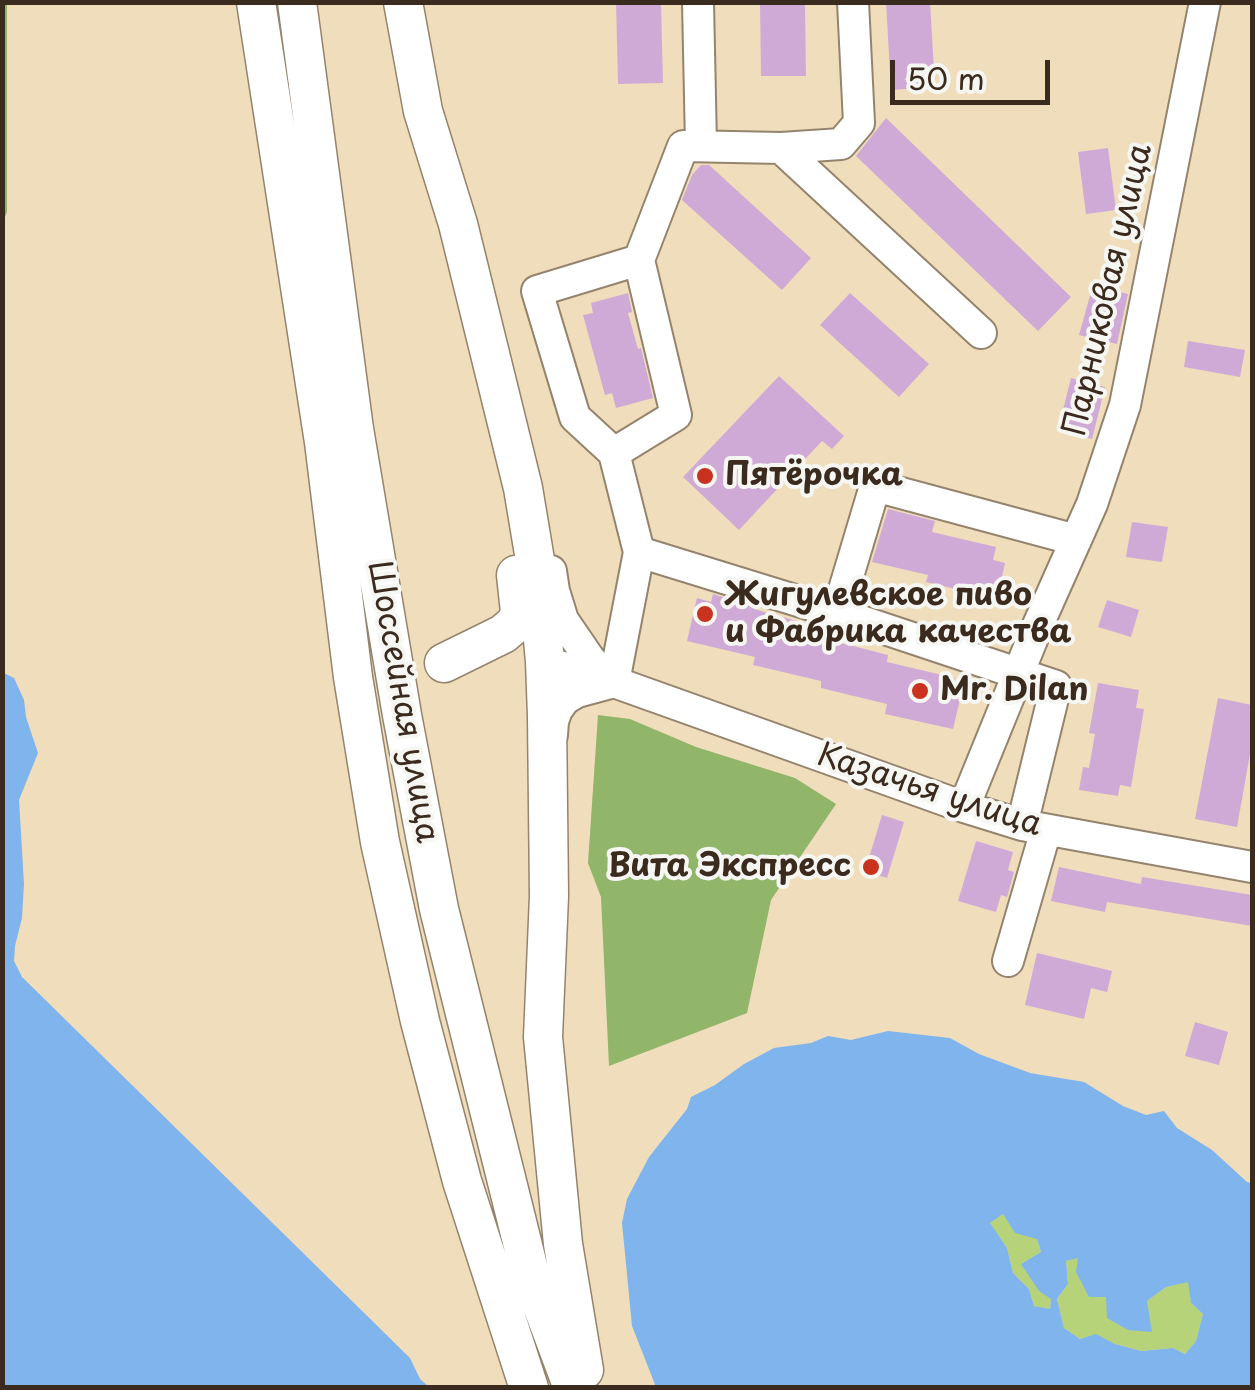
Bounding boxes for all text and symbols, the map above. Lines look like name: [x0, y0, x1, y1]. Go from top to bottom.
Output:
scale bar: [895, 40, 1055, 102]
text: 50 m: [907, 55, 985, 100]
street label: Парниковая улица: [1057, 140, 1161, 440]
place label: Пятёрочка: [725, 457, 903, 495]
marker: Пятёрочка: [694, 465, 716, 487]
street label: Шоссейная улица: [358, 558, 446, 846]
place label: Жигулевское пиво и Фабрика качества: [725, 577, 1071, 652]
marker: Жигулевское пиво и Фабрика качества: [694, 603, 716, 625]
place label: Mr. Dilan: [940, 672, 1088, 710]
marker: Mr. Dilan: [909, 680, 931, 702]
street label: Казачья улица: [812, 737, 1046, 845]
place label: Вита Экспресс: [608, 848, 851, 886]
marker: Вита Экспресс: [860, 856, 882, 878]

